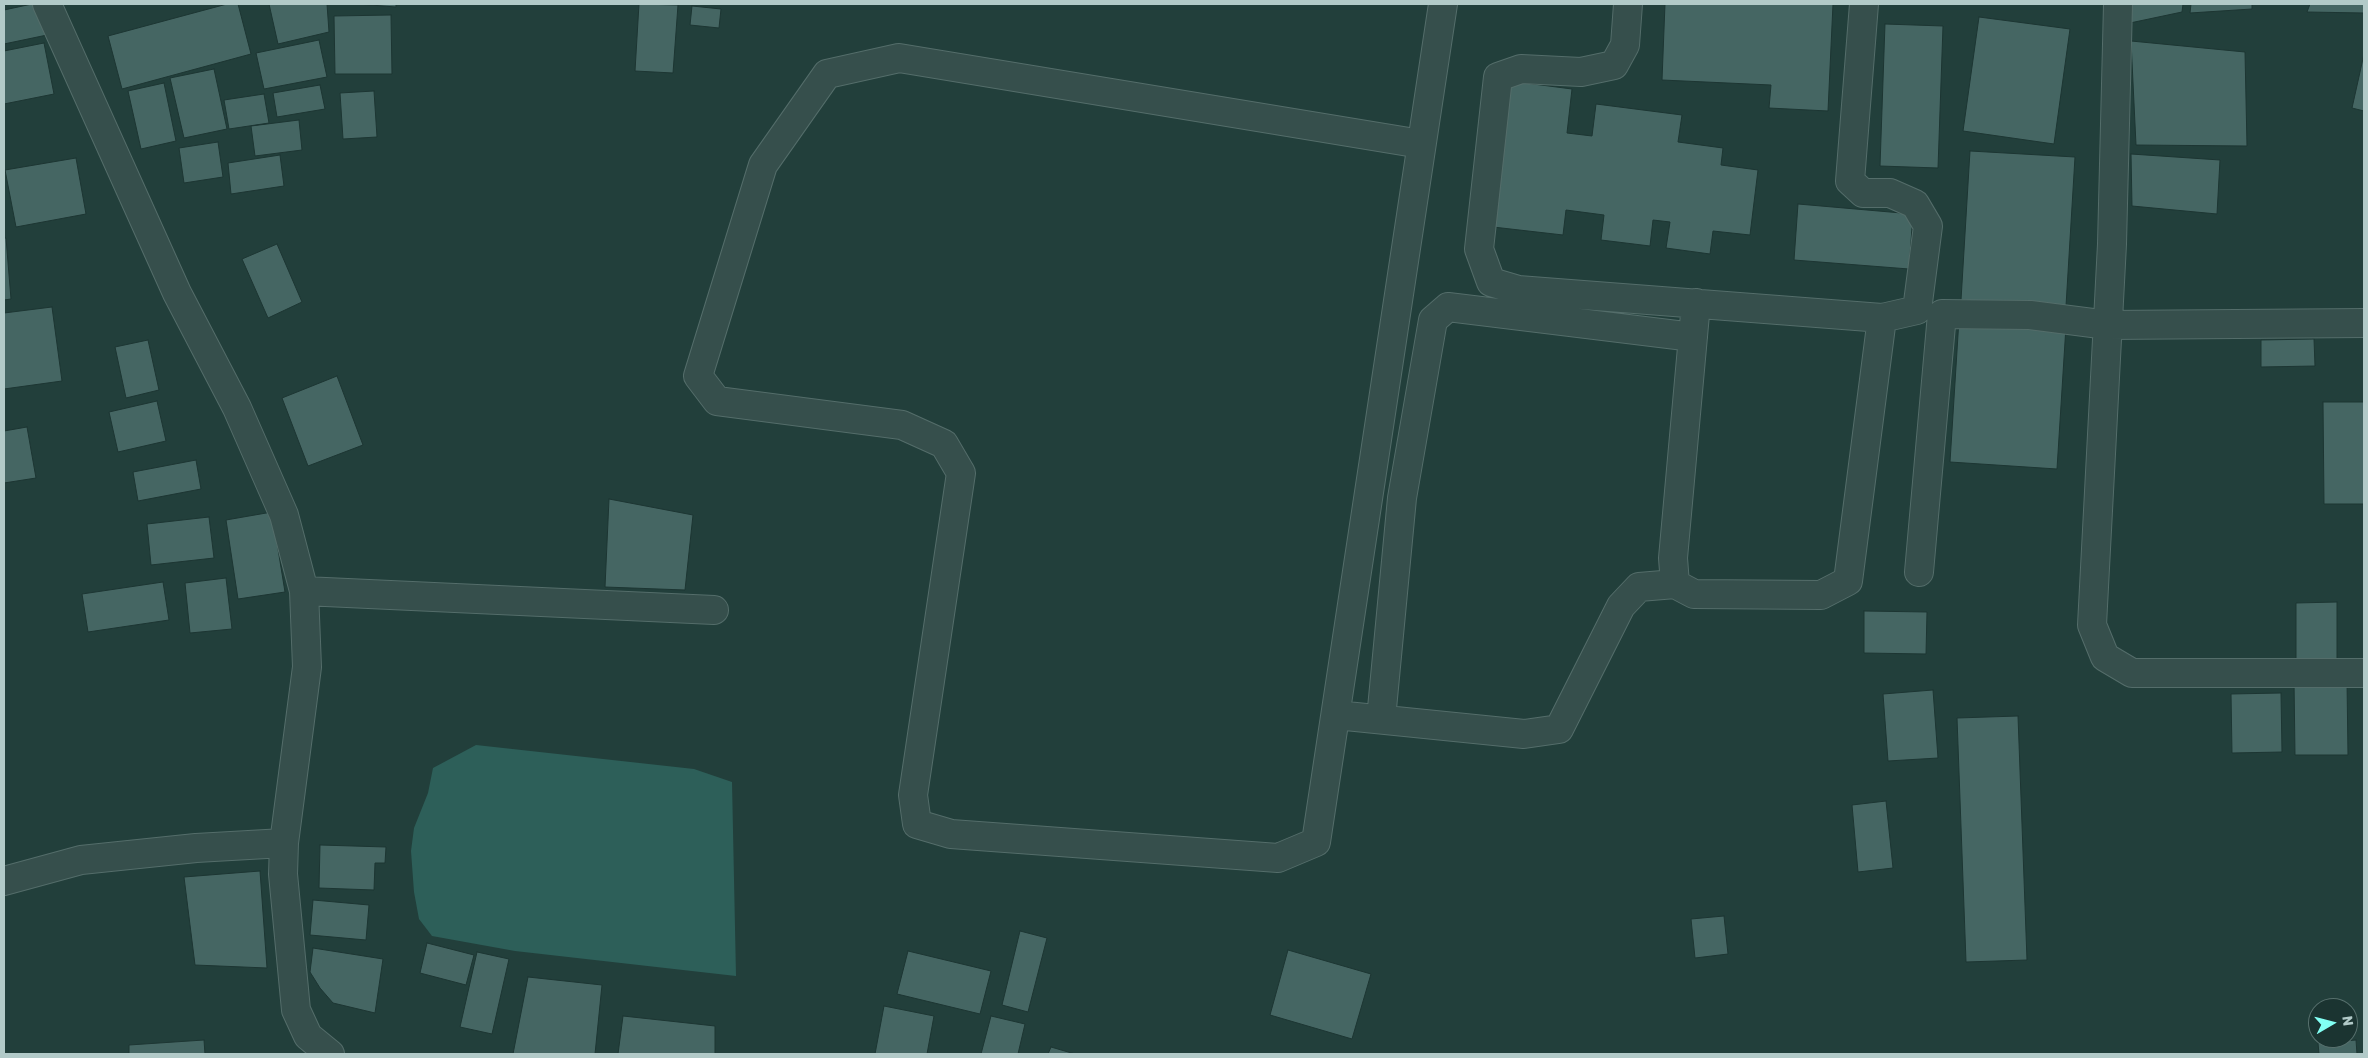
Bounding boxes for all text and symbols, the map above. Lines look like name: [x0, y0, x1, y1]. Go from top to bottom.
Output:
north arrow: [2308, 998, 2358, 1048]
text: N: [2338, 1015, 2356, 1027]

